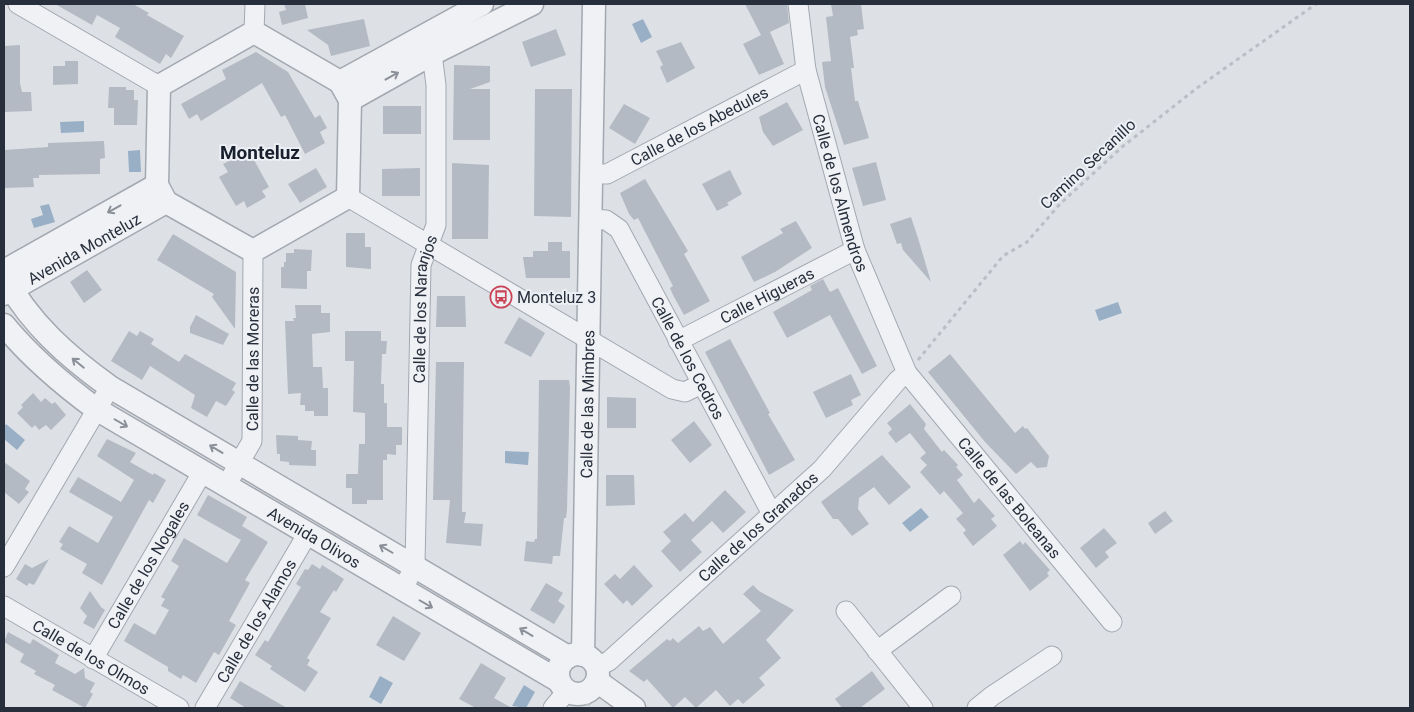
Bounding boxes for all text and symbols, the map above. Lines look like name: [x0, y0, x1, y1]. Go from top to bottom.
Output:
one-way arrow: [385, 71, 399, 81]
street label: Calle de los Abedules: [627, 82, 771, 170]
street label: Calle de los Almendros: [809, 112, 873, 275]
street label: Camino Secanillo: [1036, 115, 1140, 213]
district label: Monteluz: [220, 141, 300, 164]
one-way arrow: [108, 204, 122, 214]
street label: Avenida Monteluz: [24, 209, 144, 288]
street label: Calle de los Naranjos: [409, 232, 441, 384]
street label: Calle Higueras: [717, 263, 817, 327]
bus stop icon: Monteluz 3: [489, 285, 513, 309]
street label: Calle de las Moreras: [243, 287, 262, 431]
place label: Monteluz 3: [517, 288, 596, 307]
street label: Calle de los Cedros: [647, 293, 729, 422]
street label: Calle de las Mimbres: [576, 330, 598, 478]
one-way arrow: [72, 358, 85, 369]
one-way arrow: [113, 419, 127, 429]
street label: Calle de las Boleanas: [954, 433, 1065, 562]
one-way arrow: [209, 444, 223, 454]
street label: Calle de los Granados: [694, 468, 822, 586]
street label: Calle de los Nogales: [103, 498, 193, 632]
street label: Avenida Olivos: [264, 503, 364, 572]
one-way arrow: [380, 543, 394, 553]
street label: Calle de los Alamos: [212, 556, 300, 686]
one-way arrow: [419, 600, 433, 610]
street label: Calle de los Olmos: [29, 615, 153, 698]
one-way arrow: [519, 626, 533, 636]

